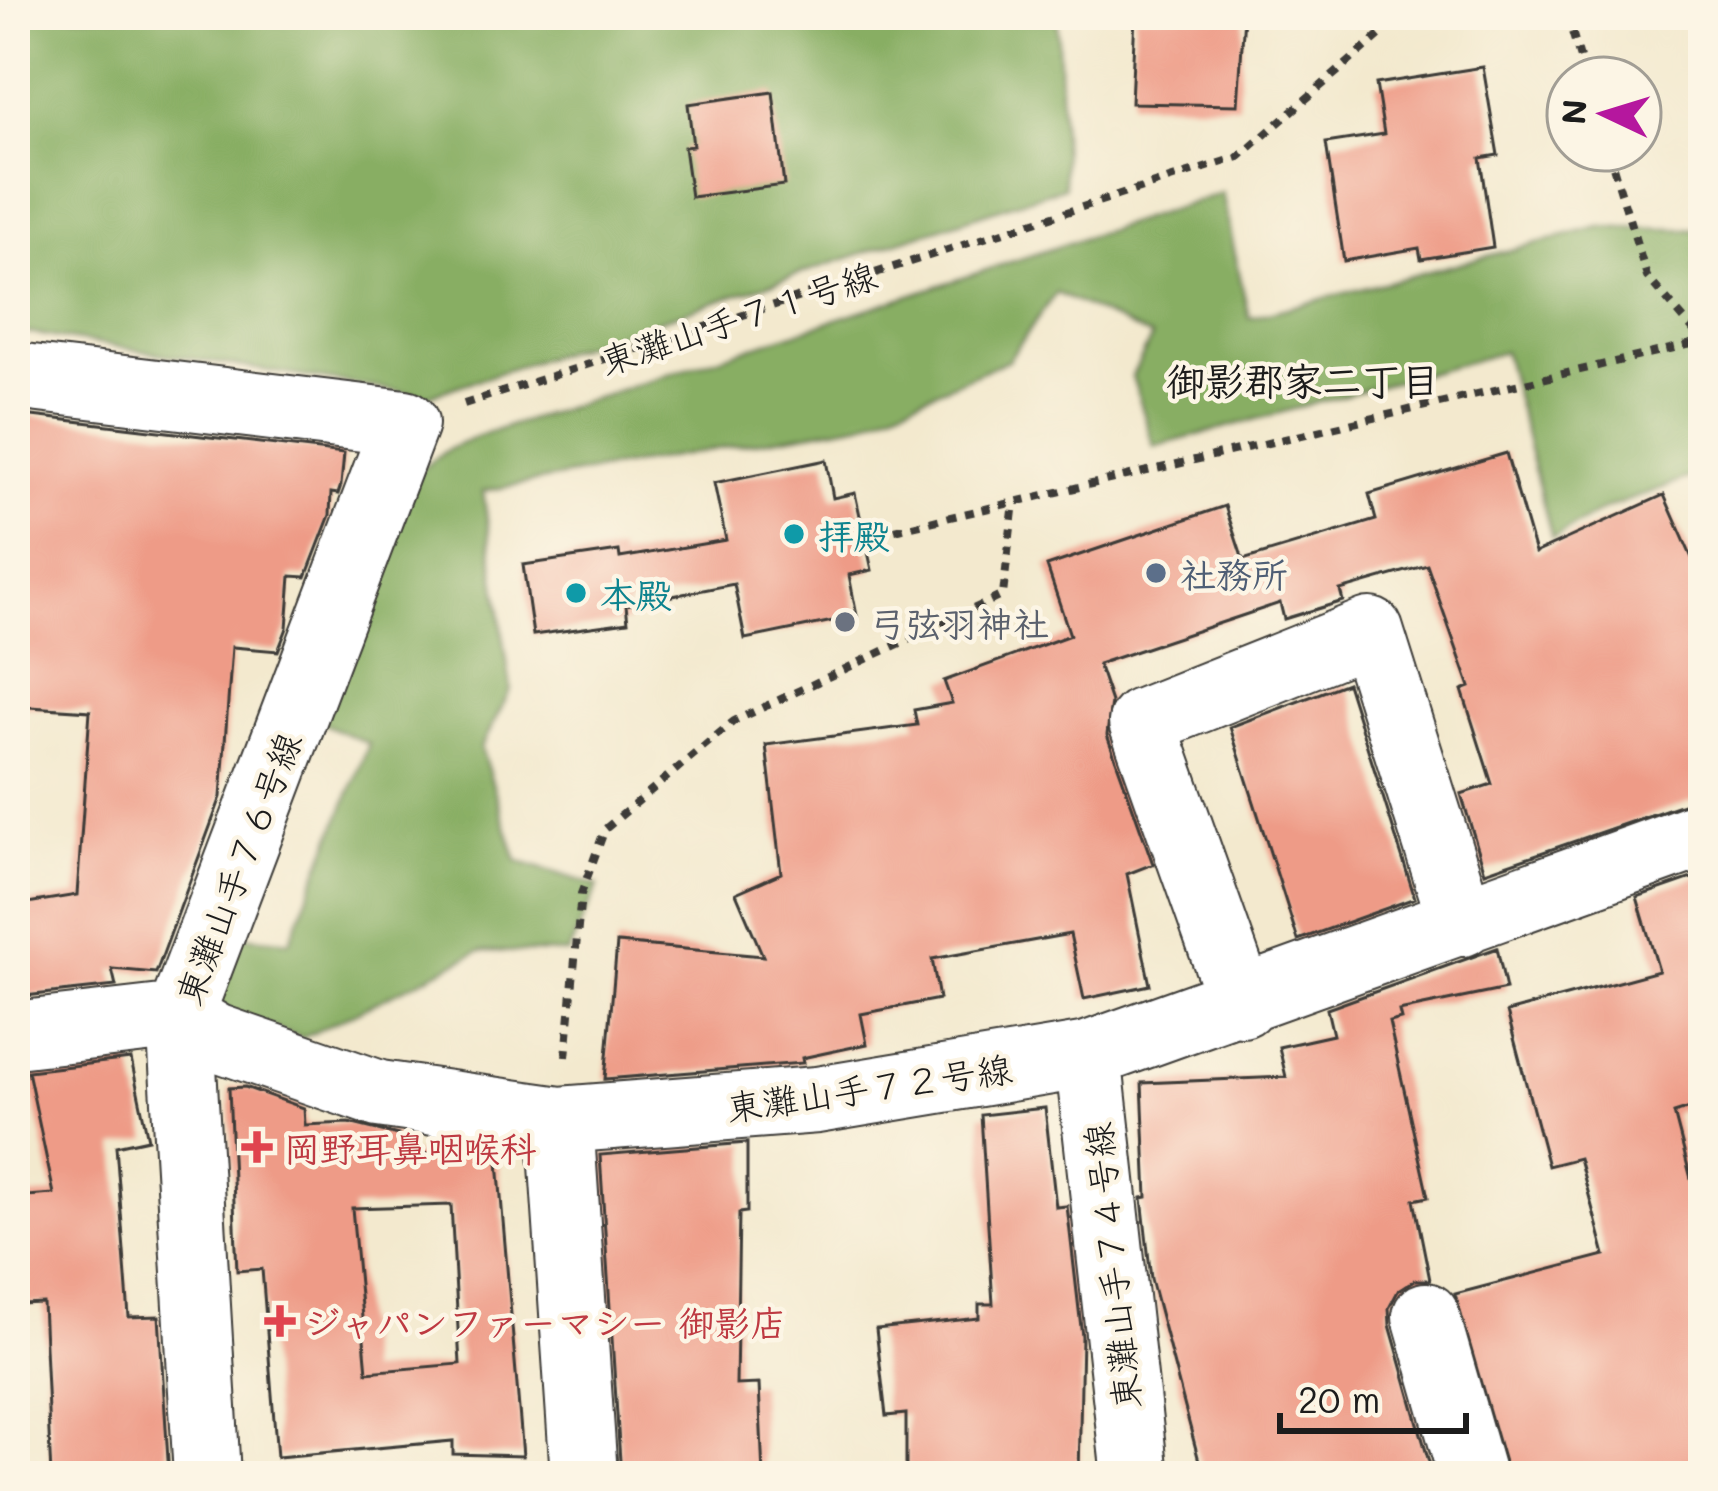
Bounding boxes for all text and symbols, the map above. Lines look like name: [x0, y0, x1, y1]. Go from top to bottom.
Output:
north arrow: [1544, 54, 1664, 174]
text: N: [1550, 98, 1595, 126]
street label: 東灘山手７１号線: [594, 250, 882, 384]
district label: 御影郡家二丁目: [1166, 354, 1440, 405]
place label: 拝殿: [818, 511, 890, 558]
marker: 拝殿: [781, 521, 807, 547]
place label: 社務所: [1180, 550, 1288, 597]
marker: 社務所: [1143, 560, 1169, 586]
place label: 本殿: [600, 570, 672, 617]
marker: 本殿: [563, 580, 589, 606]
place label: 弓弦羽神社: [869, 599, 1049, 646]
marker: 弓弦羽神社: [832, 609, 858, 635]
street label: 東灘山手７６号線: [163, 725, 311, 1011]
street label: 東灘山手７２号線: [723, 1044, 1015, 1130]
street label: 東灘山手７４号線: [1073, 1120, 1149, 1412]
place label: 岡野耳鼻咽喉科: [284, 1124, 537, 1171]
marker: 岡野耳鼻咽喉科: [241, 1131, 273, 1163]
place label: ジャパンファーマシー 御影店: [304, 1298, 786, 1345]
marker: ジャパンファーマシー 御影店: [267, 1308, 293, 1334]
scale bar: [1280, 1359, 1466, 1433]
text: 20 m: [1298, 1375, 1380, 1422]

